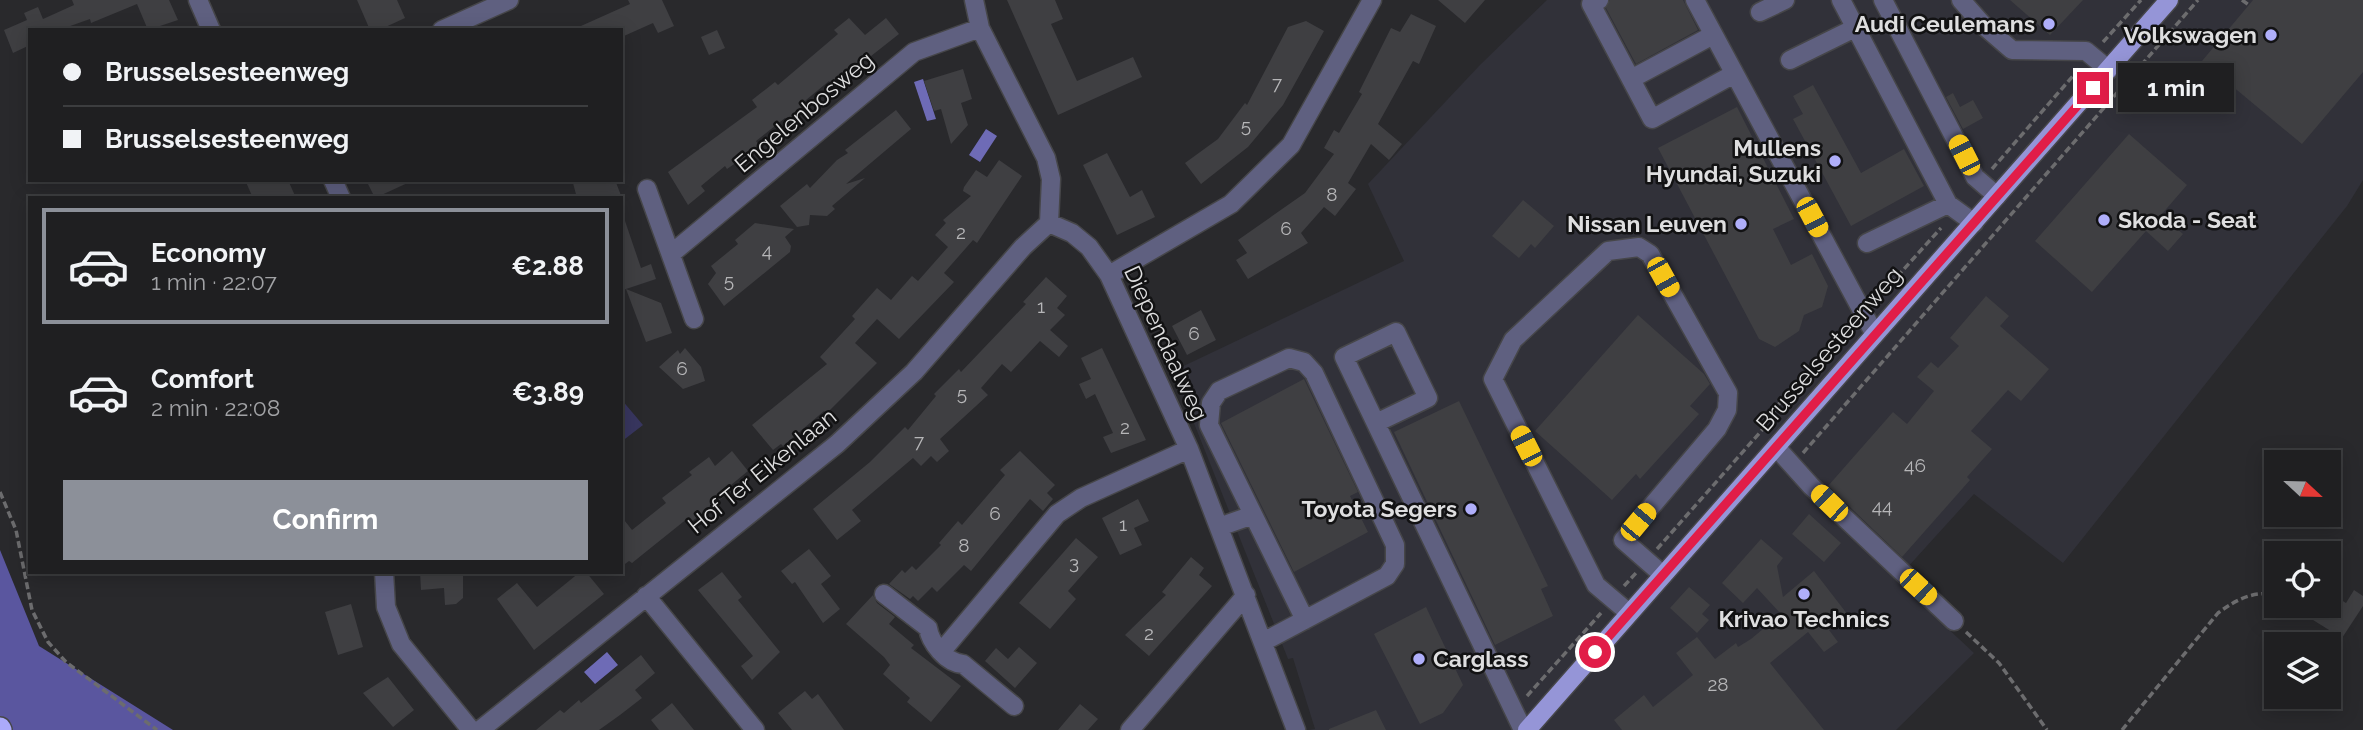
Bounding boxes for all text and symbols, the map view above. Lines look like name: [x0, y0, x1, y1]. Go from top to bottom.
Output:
place label: Audi Ceulemans: [1855, 10, 2035, 37]
marker: Audi Ceulemans: [2041, 16, 2057, 32]
place label: Volkswagen: [2124, 21, 2257, 48]
marker: Volkswagen: [2263, 27, 2279, 43]
street label: Engelenbosweg: [729, 46, 879, 178]
text: Brusselsesteenweg: [105, 57, 349, 87]
callout: 1 min: [2118, 64, 2233, 112]
house number: 7: [1272, 72, 1282, 94]
route end: [2077, 72, 2109, 104]
text: 1 min: [2147, 74, 2205, 101]
house number: 5: [1241, 114, 1251, 136]
text: Brusselsesteenweg: [105, 124, 349, 154]
car: [1946, 132, 1983, 178]
place label: Mullens Hyundai, Suzuki: [1646, 134, 1821, 187]
marker: Mullens Hyundai, Suzuki: [1827, 153, 1843, 169]
house number: 8: [1326, 183, 1338, 205]
car: [1793, 194, 1832, 240]
place label: Skoda - Seat: [2118, 206, 2257, 233]
place label: Nissan Leuven: [1567, 210, 1727, 237]
marker: Skoda - Seat: [2096, 212, 2112, 228]
marker: Nissan Leuven: [1733, 216, 1749, 232]
house number: 6: [1280, 217, 1292, 239]
house number: 2: [956, 221, 966, 243]
icon: car: [67, 235, 130, 298]
text: Economy: [151, 238, 266, 268]
house number: 4: [762, 239, 772, 261]
text: €2.88: [511, 251, 584, 281]
car: [1644, 254, 1683, 300]
street label: Diependaalweg: [1119, 261, 1214, 424]
street label: Brusselsesteenweg: [1750, 261, 1907, 436]
text: 1 min · 22:07: [151, 268, 277, 295]
house number: 5: [724, 269, 734, 291]
house number: 1: [1037, 295, 1045, 317]
house number: 6: [1188, 322, 1200, 344]
house number: 6: [676, 357, 688, 379]
icon: car: [67, 361, 130, 424]
text: Comfort: [151, 364, 254, 394]
text: €3.89: [512, 377, 584, 407]
house number: 5: [957, 382, 967, 404]
text: 2 min · 22:08: [151, 394, 281, 421]
street label: Hof Ter Eikenlaan: [682, 402, 841, 539]
house number: 2: [1120, 416, 1130, 438]
car: [1508, 423, 1545, 469]
house number: 7: [914, 430, 924, 452]
north arrow: [2264, 450, 2342, 527]
map controls: [2264, 450, 2341, 709]
house number: 46: [1904, 454, 1926, 476]
button: Confirm: [63, 480, 588, 560]
car: [1807, 481, 1852, 525]
place label: Toyota Segers: [1302, 495, 1457, 522]
house number: 44: [1872, 495, 1892, 517]
car: [1617, 499, 1660, 545]
marker: Toyota Segers: [1463, 501, 1479, 517]
house number: 6: [989, 502, 1001, 524]
house number: 1: [1119, 513, 1127, 535]
house number: 8: [958, 534, 970, 556]
button: locate: [2264, 541, 2341, 618]
house number: 3: [1069, 551, 1079, 573]
car: [1896, 565, 1941, 609]
marker: Krivao Technics: [1796, 586, 1812, 602]
place label: Krivao Technics: [1718, 605, 1890, 632]
house number: 2: [1144, 622, 1154, 644]
button: layers: [2264, 632, 2341, 709]
route start: [1579, 636, 1611, 668]
place label: Carglass: [1433, 645, 1529, 672]
marker: Carglass: [1411, 651, 1427, 667]
house number: 28: [1707, 673, 1729, 695]

